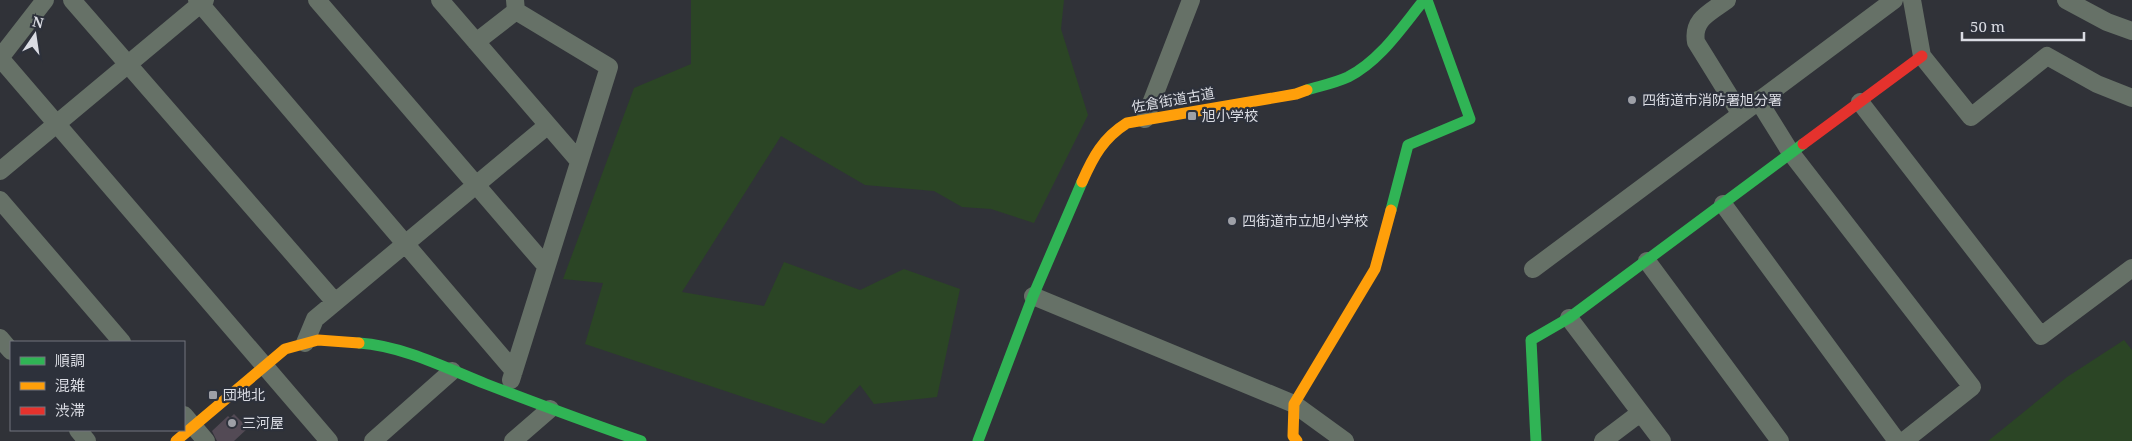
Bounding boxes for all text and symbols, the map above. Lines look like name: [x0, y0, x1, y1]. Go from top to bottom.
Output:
north arrow: [10, 10, 60, 60]
scale bar: [1962, 10, 2084, 42]
text: N: [31, 11, 46, 32]
text: 50 m: [1970, 16, 2005, 36]
street label: 佐倉街道古道: [1130, 83, 1216, 116]
place label: 四街道市消防署旭分署: [1642, 90, 1782, 109]
marker: 四街道市消防署旭分署: [1626, 94, 1638, 106]
place label: 旭小学校: [1202, 106, 1258, 125]
marker: 旭小学校: [1186, 110, 1198, 122]
place label: 四街道市立旭小学校: [1242, 211, 1368, 230]
marker: 四街道市立旭小学校: [1226, 215, 1238, 227]
legend: [10, 341, 185, 431]
text: 順調: [55, 350, 85, 370]
text: 混雑: [55, 375, 85, 395]
place label: 団地北: [223, 385, 265, 404]
marker: 団地北: [207, 389, 219, 401]
text: 渋滞: [55, 400, 85, 420]
place label: 三河屋: [242, 413, 284, 432]
marker: 三河屋: [226, 417, 238, 429]

